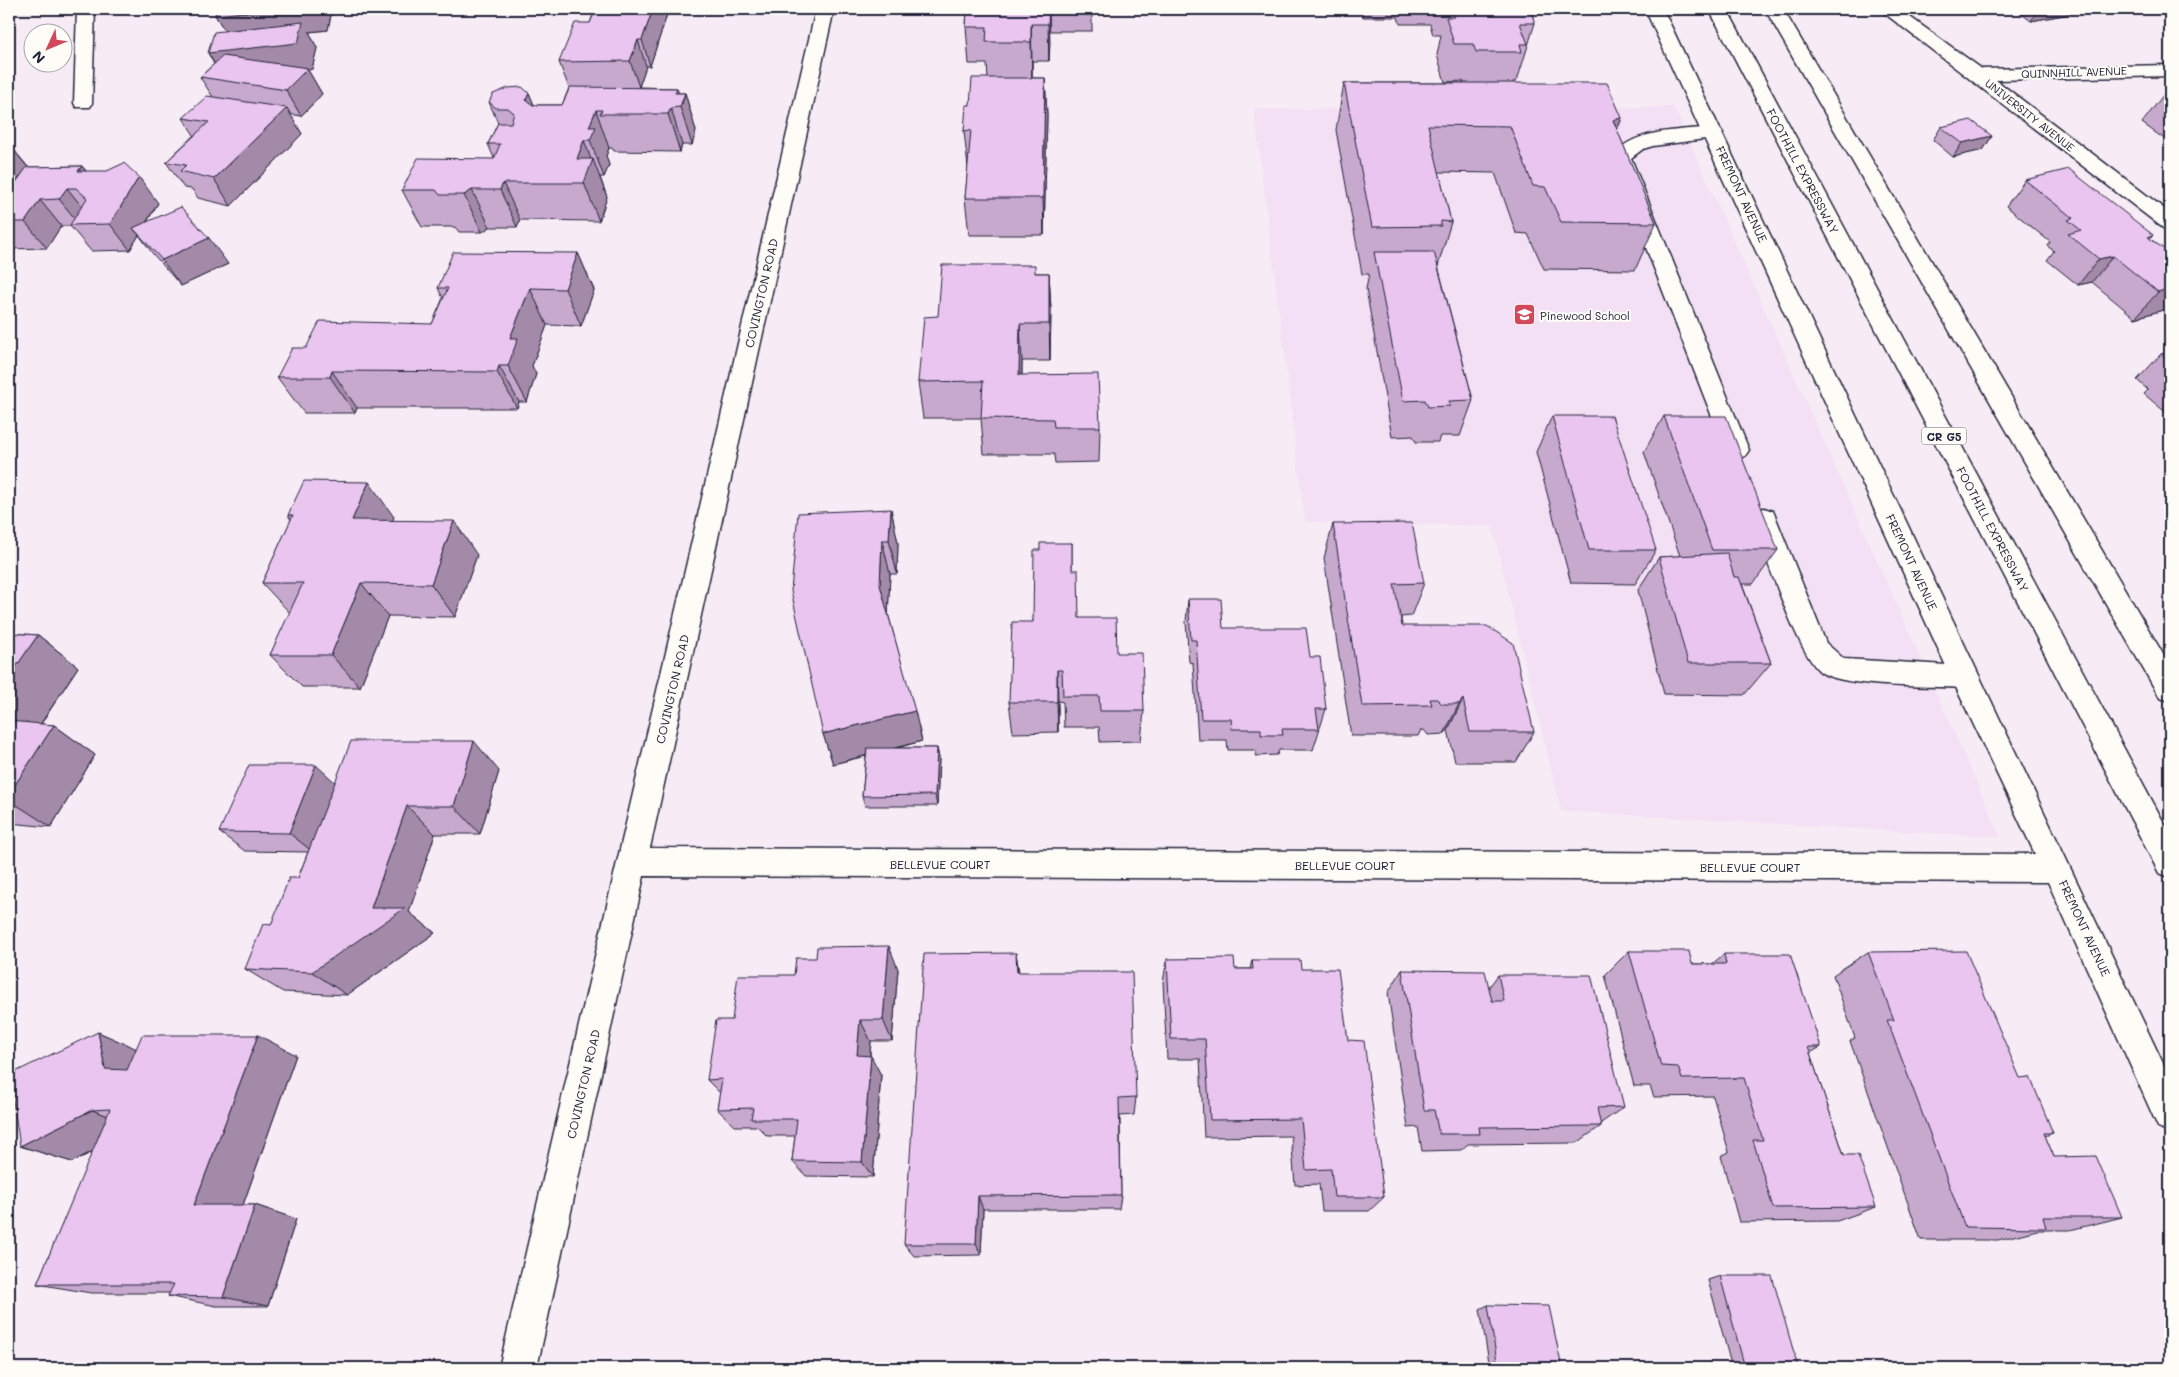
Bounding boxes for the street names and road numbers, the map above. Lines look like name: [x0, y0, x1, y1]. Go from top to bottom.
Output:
street label: QUINNHILL AVENUE: [2021, 63, 2127, 81]
street label: UNIVERSITY AVENUE: [1982, 75, 2078, 155]
street label: FOOTHILL EXPRESSWAY: [1763, 106, 1843, 237]
street label: FREMONT AVENUE: [1713, 143, 1771, 245]
street label: COVINGTON ROAD: [741, 237, 781, 349]
road number: CR G5: [1922, 428, 1966, 444]
street label: FOOTHILL EXPRESSWAY: [1953, 464, 2033, 595]
street label: FREMONT AVENUE: [1883, 511, 1941, 613]
street label: COVINGTON ROAD: [652, 633, 692, 745]
street label: BELLEVUE COURT: [890, 856, 991, 872]
street label: BELLEVUE COURT: [1295, 857, 1396, 873]
street label: BELLEVUE COURT: [1700, 859, 1801, 875]
street label: FREMONT AVENUE: [2056, 877, 2114, 979]
street label: COVINGTON ROAD: [563, 1028, 603, 1140]

